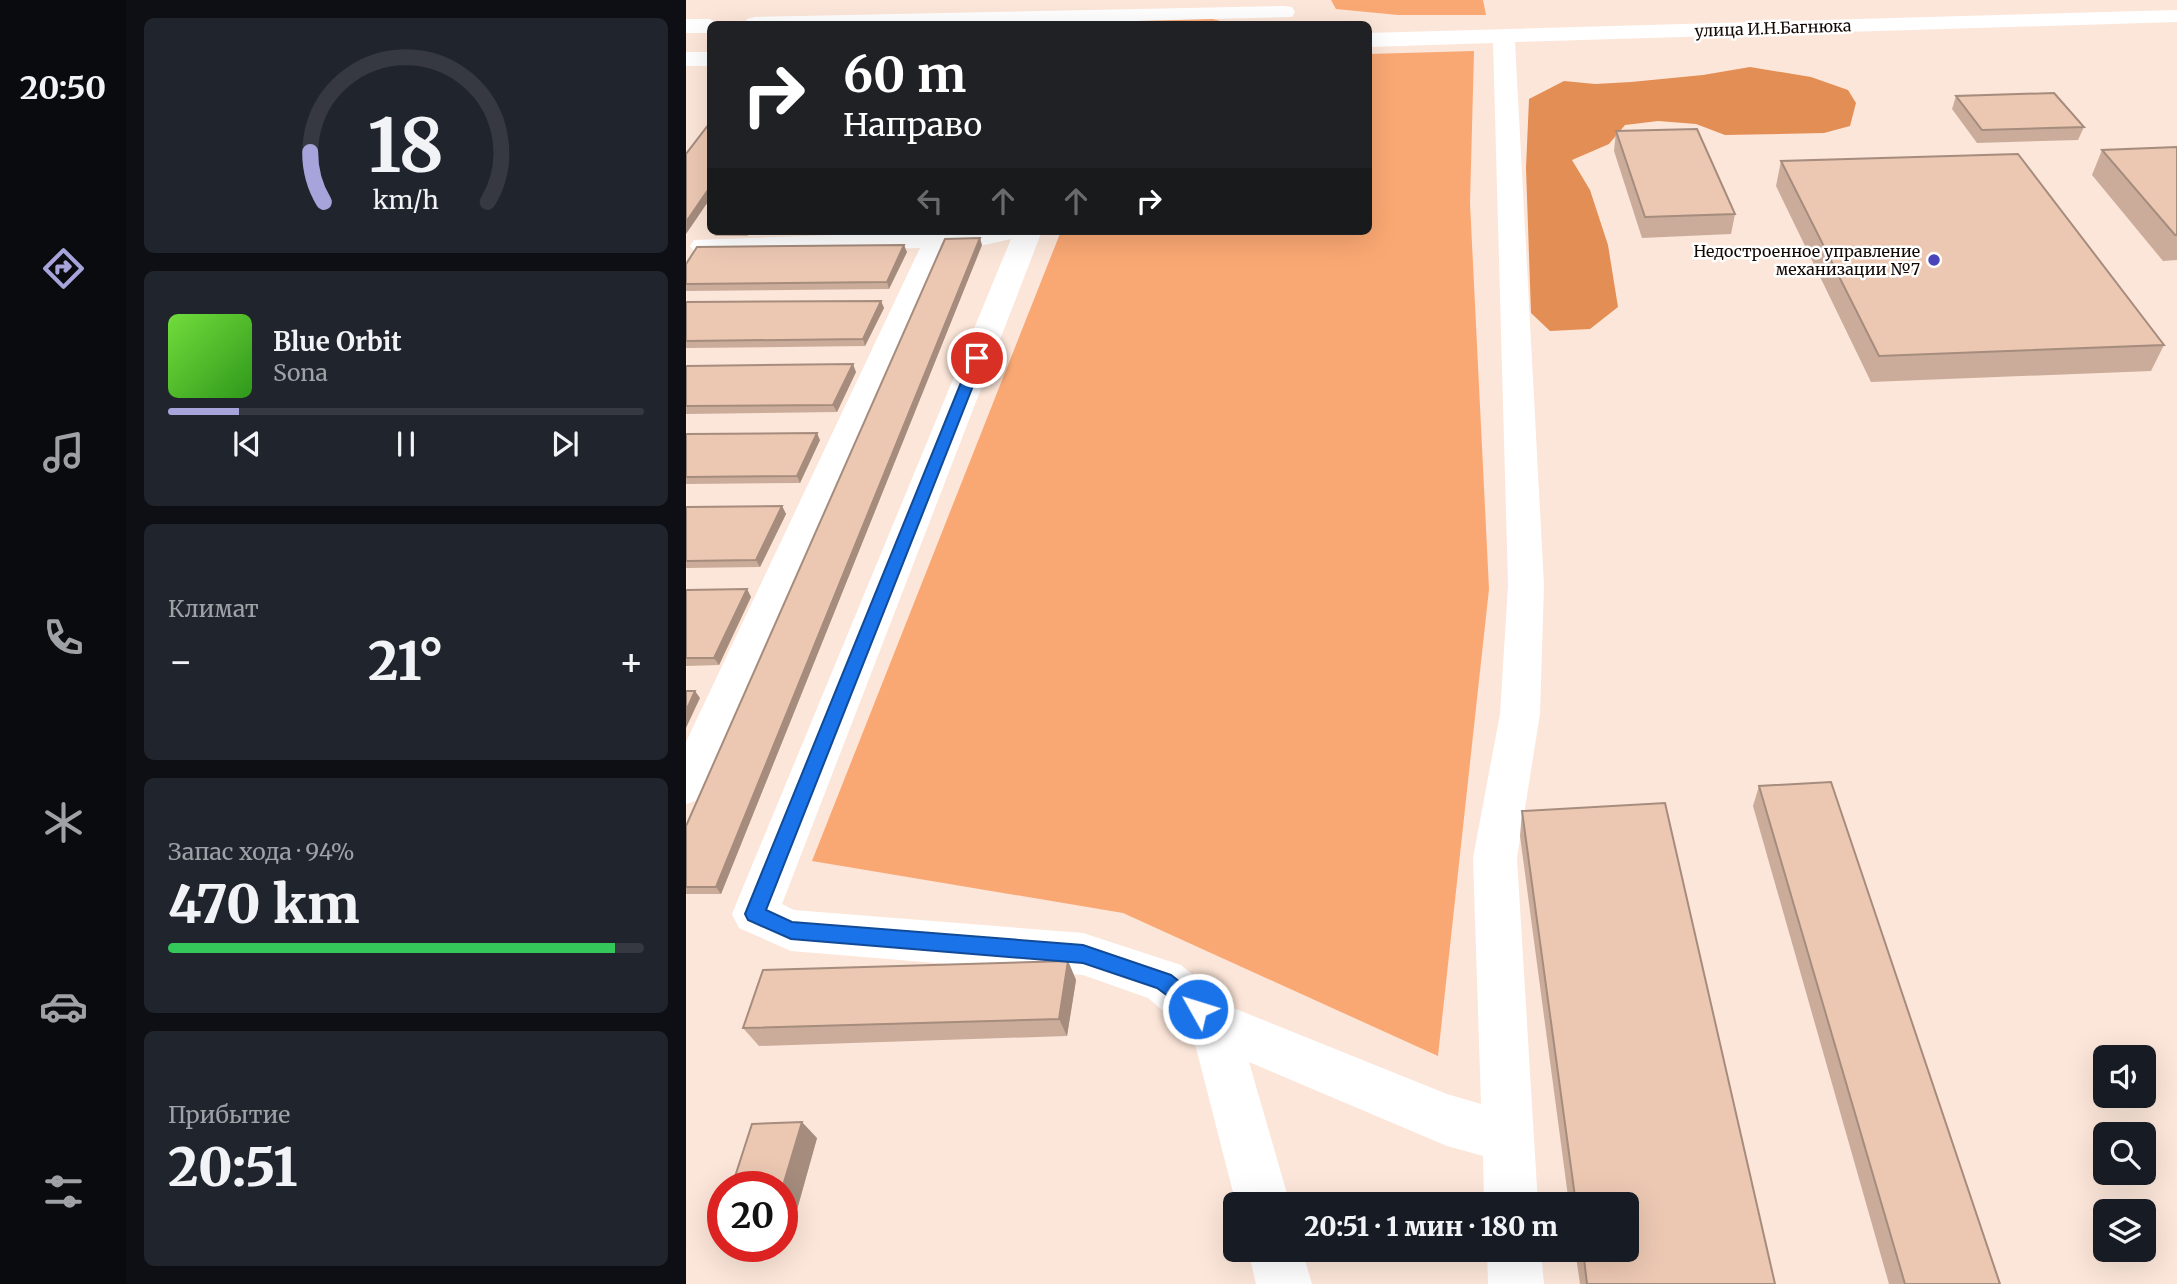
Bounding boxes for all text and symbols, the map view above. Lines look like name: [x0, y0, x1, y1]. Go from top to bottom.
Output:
street label: улица И.Н.Багнюка: [1694, 15, 1852, 41]
text: 60 m: [843, 44, 966, 105]
icon: right: [728, 49, 819, 140]
text: 20:50: [20, 68, 106, 108]
text: 18: [368, 100, 444, 192]
text: Направо: [843, 105, 982, 145]
icon: left: [911, 182, 949, 220]
icon: ahead: [984, 182, 1022, 220]
icon: ahead: [1057, 182, 1095, 220]
icon: right: [1130, 182, 1168, 220]
text: km/h: [373, 183, 439, 215]
place label: Недостроенное управление механизации №7: [1693, 241, 1920, 279]
icon: directions: [39, 244, 88, 293]
marker: Недостроенное управление механизации №7: [1926, 252, 1942, 268]
text: Blue Orbit: [273, 325, 402, 358]
pin: [947, 328, 1007, 388]
icon: arrive: [958, 339, 996, 377]
text: Sona: [273, 358, 328, 387]
icon: previous: [228, 425, 266, 463]
icon: pause: [387, 425, 425, 463]
icon: next: [546, 425, 584, 463]
icon: music: [39, 428, 88, 477]
text: Климат: [168, 594, 259, 623]
icon: phone: [39, 613, 88, 662]
text: 21°: [368, 629, 444, 694]
text: −: [168, 638, 193, 685]
text: +: [619, 638, 644, 685]
icon: climate: [39, 798, 88, 847]
text: Запас хода · 94%: [168, 837, 355, 866]
text: 470 km: [168, 872, 360, 937]
position arrow: [1161, 972, 1235, 1046]
icon: car: [39, 982, 88, 1031]
map controls: [2093, 1045, 2156, 1262]
button: sound: [2093, 1045, 2156, 1108]
text: Прибытие: [168, 1100, 290, 1129]
button: search: [2093, 1122, 2156, 1185]
text: 20:51: [168, 1135, 297, 1200]
icon: filters: [39, 1167, 88, 1216]
speed limit sign: 20: [707, 1171, 798, 1262]
button: layers: [2093, 1199, 2156, 1262]
text: 20:51 · 1 мин · 180 m: [1304, 1210, 1558, 1243]

